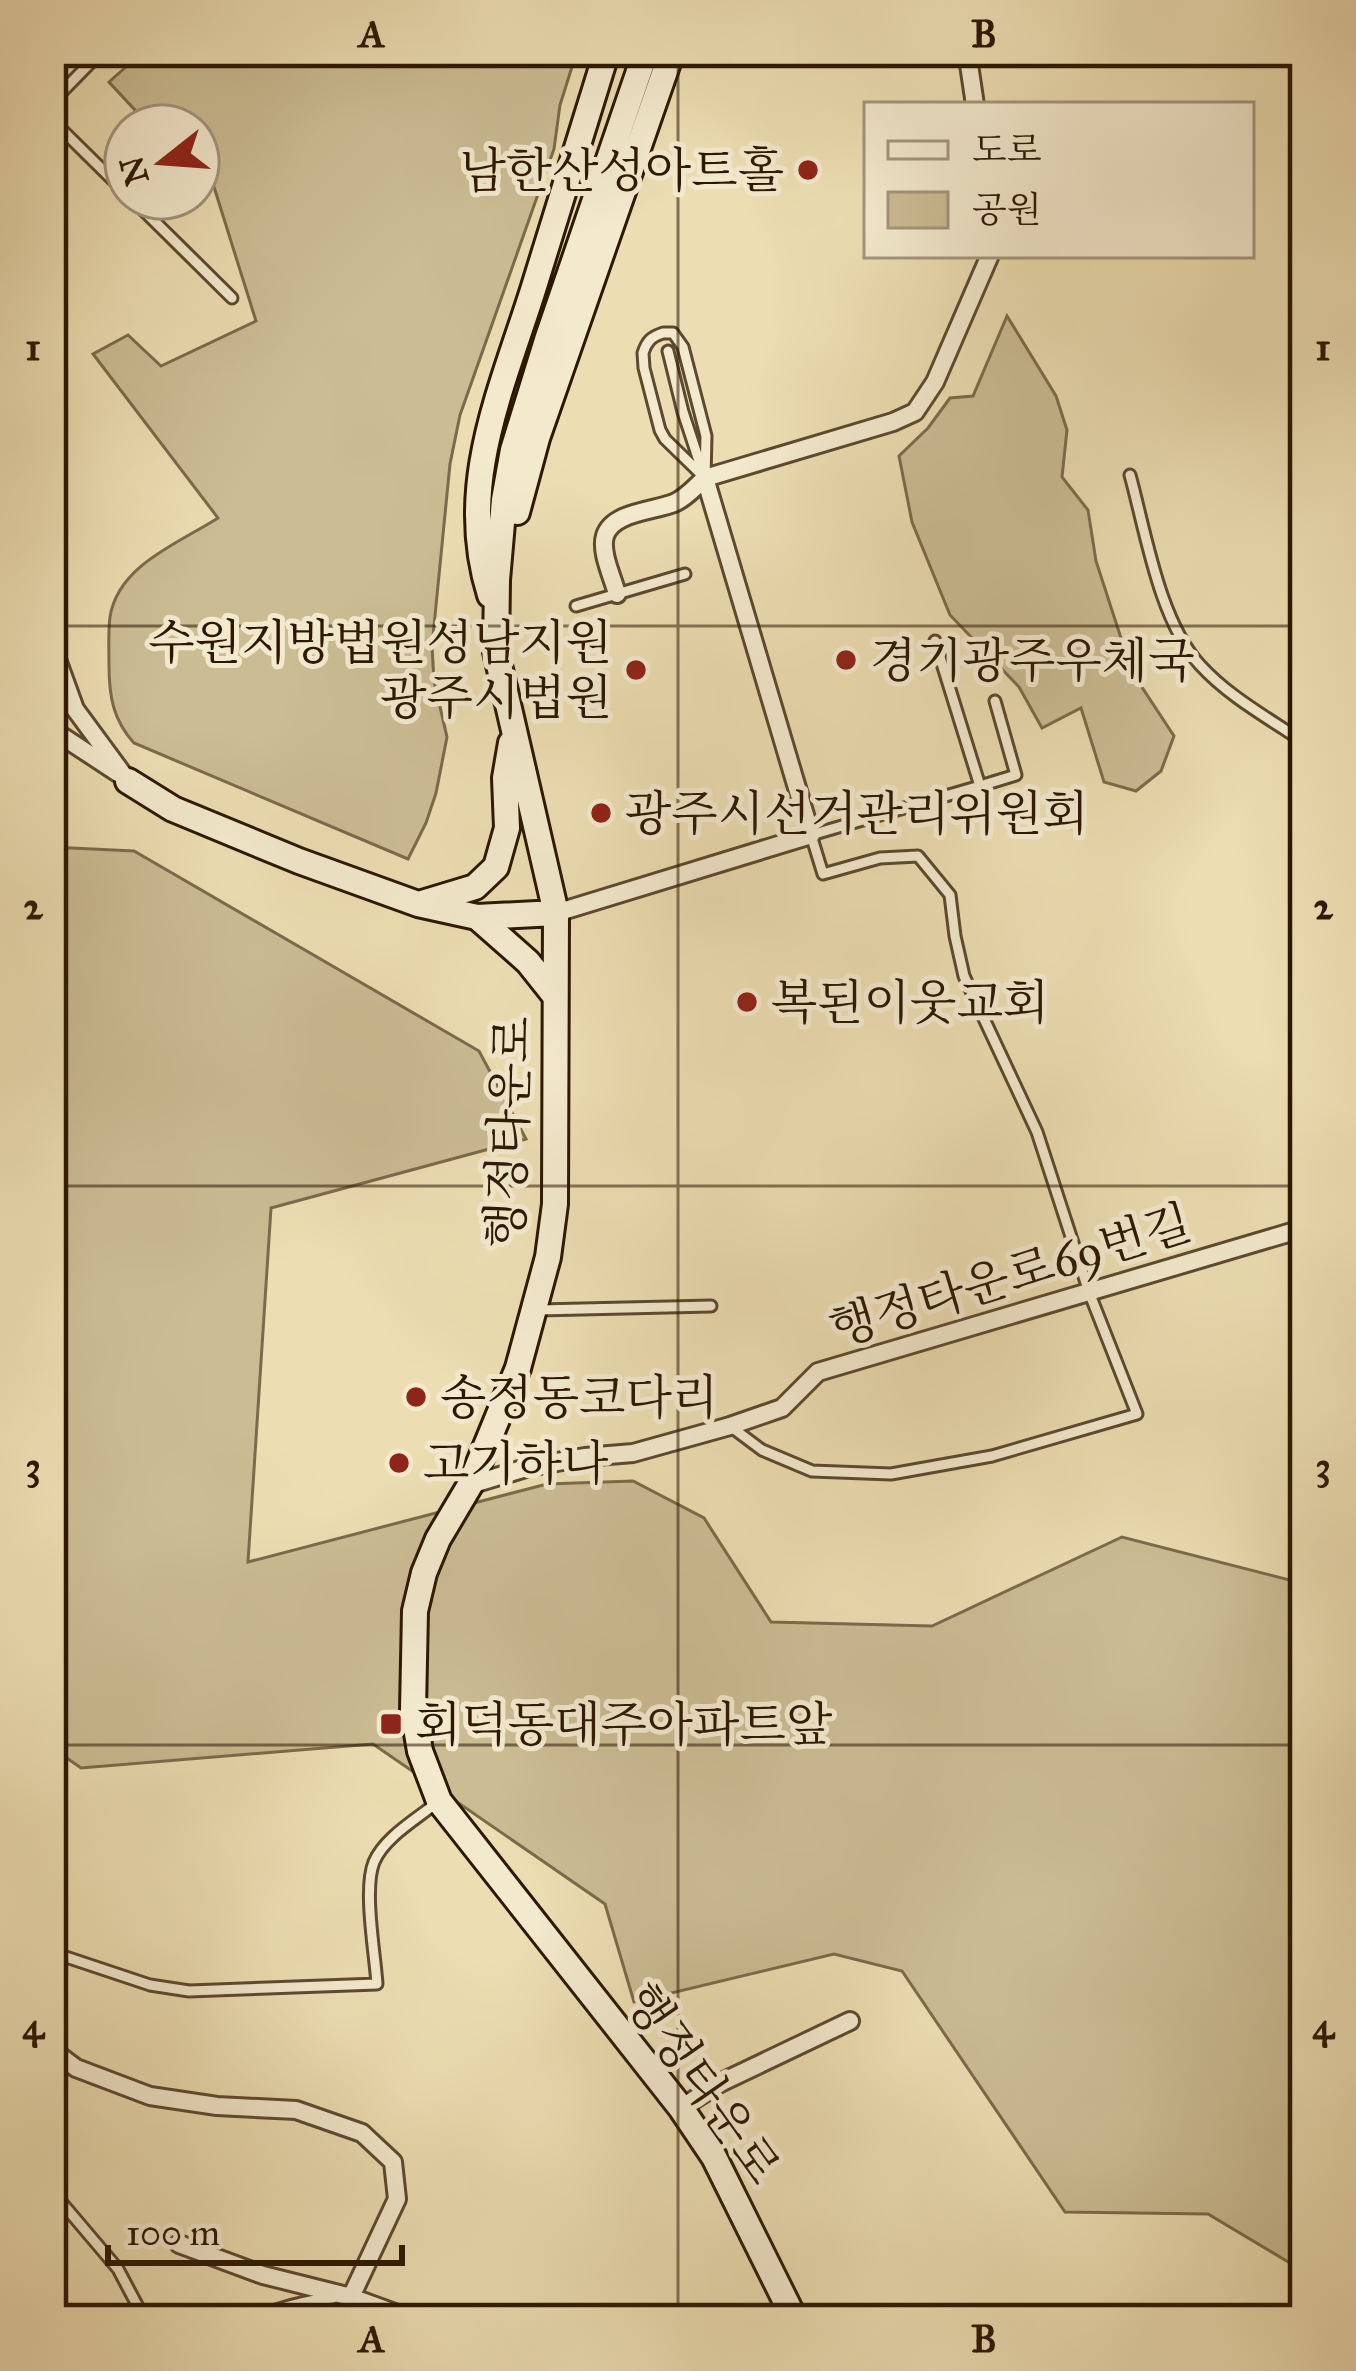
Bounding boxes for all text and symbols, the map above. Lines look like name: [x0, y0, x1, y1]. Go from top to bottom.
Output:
text: A: [357, 10, 386, 58]
text: B: [971, 10, 997, 58]
north arrow: [102, 102, 222, 222]
legend: [864, 102, 1254, 258]
text: 도로: [972, 128, 1042, 172]
place label: 남한산성아트홀: [459, 141, 784, 200]
text: N: [111, 151, 157, 190]
marker: 남한산성아트홀: [795, 157, 821, 183]
text: 공원: [972, 188, 1042, 232]
text: 1: [25, 323, 41, 371]
text: 1: [1315, 323, 1331, 371]
place label: 수원지방법원성남지원 광주시법원: [148, 613, 612, 727]
place label: 경기광주우체국: [870, 631, 1195, 690]
marker: 경기광주우체국: [833, 647, 859, 673]
marker: 수원지방법원성남지원 광주시법원: [623, 657, 649, 683]
place label: 광주시선거관리위원회: [625, 784, 1089, 843]
marker: 광주시선거관리위원회: [588, 800, 614, 826]
text: 2: [23, 882, 43, 930]
text: 2: [1313, 882, 1333, 930]
place label: 복된이웃교회: [771, 973, 1049, 1032]
marker: 복된이웃교회: [734, 989, 760, 1015]
street label: 행정타운로: [475, 1015, 542, 1249]
street label: 행정타운로69번길: [822, 1192, 1198, 1359]
place label: 송정동코다리: [440, 1368, 718, 1427]
marker: 송정동코다리: [403, 1384, 429, 1410]
place label: 고기하나: [423, 1434, 609, 1493]
text: 3: [25, 1442, 41, 1490]
text: 3: [1315, 1442, 1331, 1490]
marker: 고기하나: [386, 1450, 412, 1476]
place label: 회덕동대주아파트앞: [415, 1695, 833, 1754]
marker: 회덕동대주아파트앞: [378, 1711, 404, 1737]
street label: 행정타운로: [612, 1971, 793, 2195]
text: 4: [22, 2002, 46, 2050]
text: 4: [1312, 2002, 1336, 2050]
scale bar: [108, 2191, 402, 2265]
text: 100 m: [126, 2211, 220, 2255]
text: A: [357, 2315, 386, 2363]
text: B: [971, 2315, 997, 2363]

